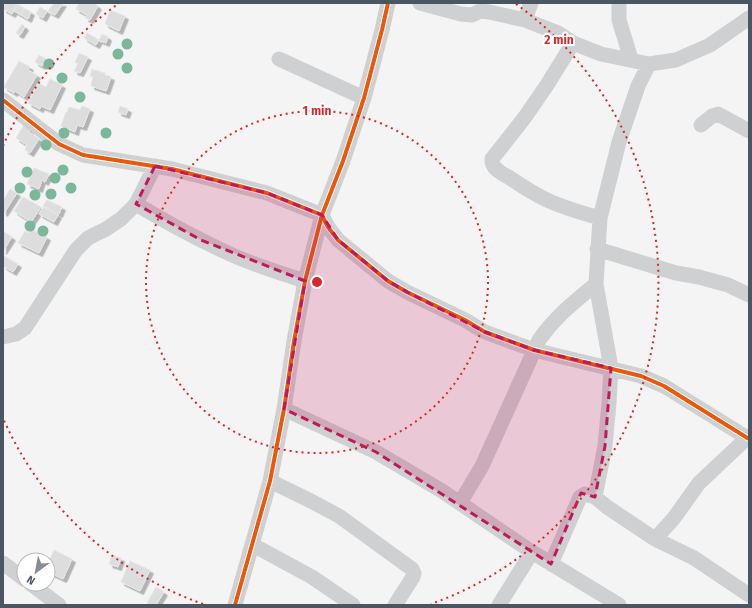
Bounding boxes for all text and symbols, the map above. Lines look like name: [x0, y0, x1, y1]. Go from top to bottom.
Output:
text: 2 min: [544, 33, 574, 47]
text: 1 min: [303, 104, 331, 118]
centre of rings: [310, 275, 324, 289]
north arrow: [16, 552, 56, 592]
text: N: [24, 573, 38, 588]

